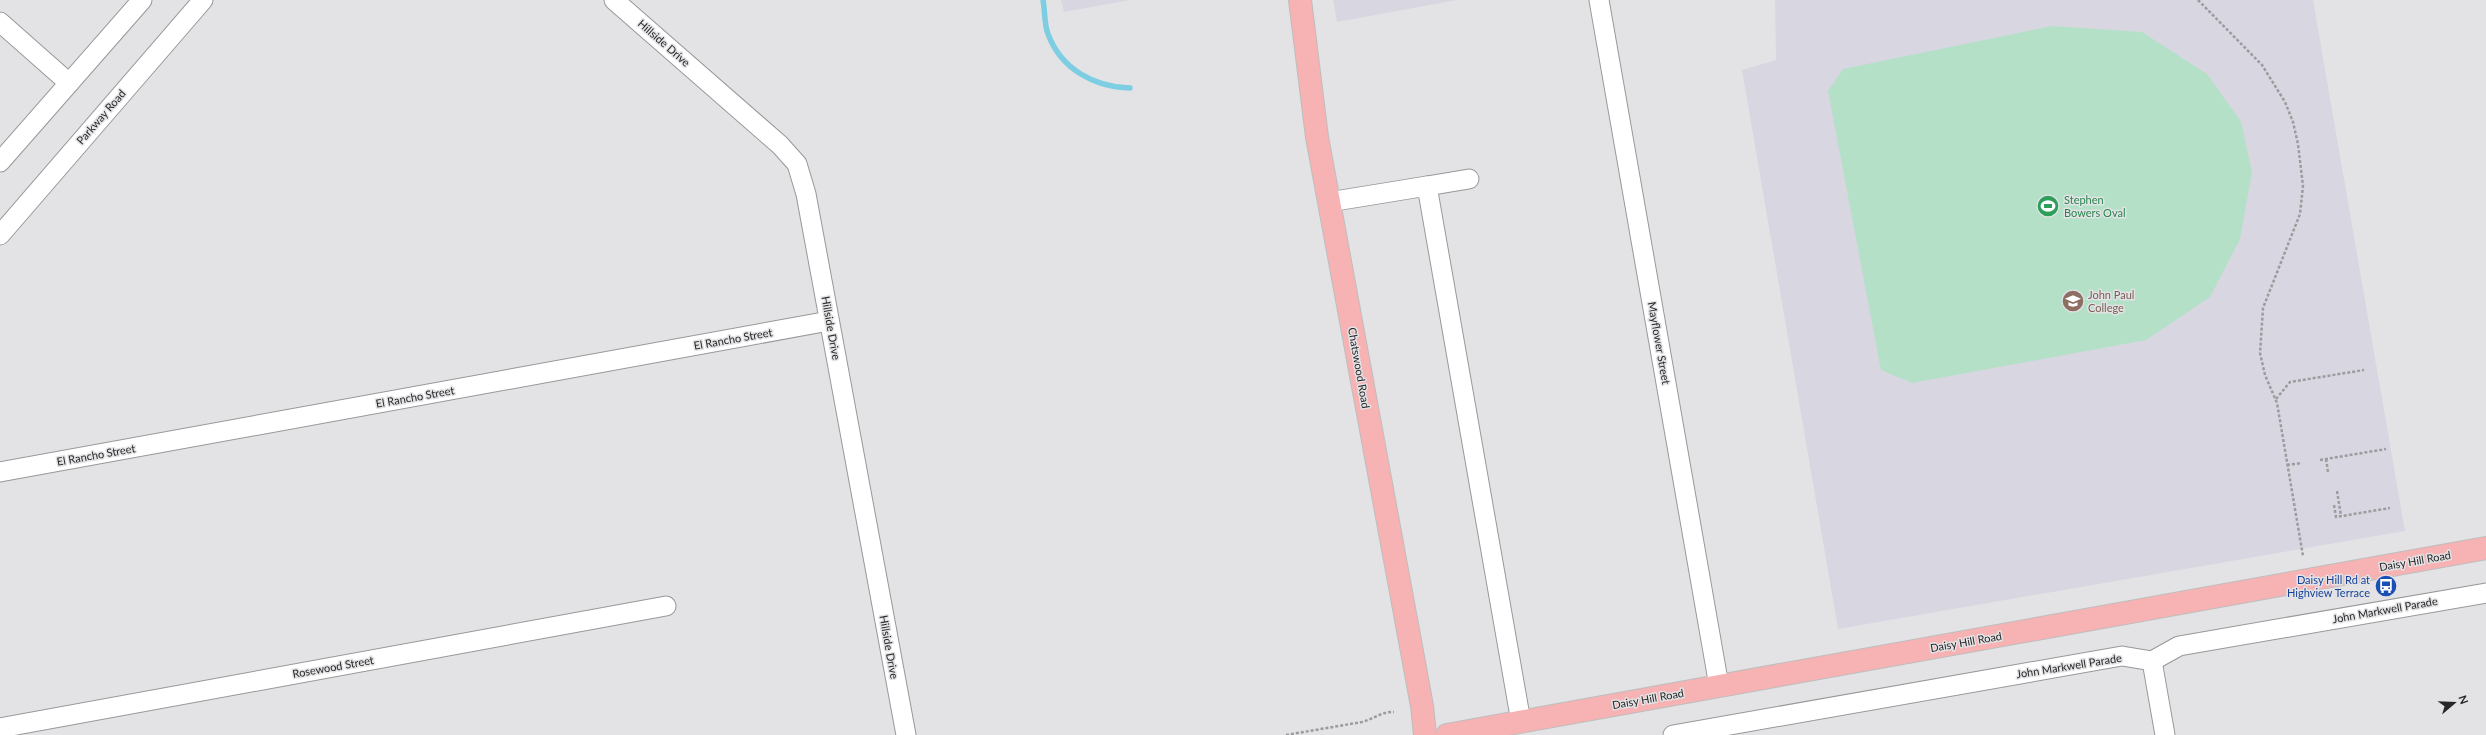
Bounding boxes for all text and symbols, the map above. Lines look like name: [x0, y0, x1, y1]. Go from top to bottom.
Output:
street label: Hillside Drive: [636, 17, 693, 69]
street label: Parkway Road: [73, 87, 128, 147]
sports icon: Stephen Bowers Oval: [2035, 193, 2061, 219]
place label: Stephen Bowers Oval: [2064, 193, 2126, 219]
school or university icon: John Paul College: [2060, 288, 2086, 314]
place label: John Paul College: [2088, 288, 2134, 314]
street label: Hillside Drive: [819, 295, 844, 361]
street label: Mayflower Street: [1646, 301, 1673, 385]
street label: El Rancho Street: [693, 325, 773, 352]
street label: Chatswood Road: [1346, 326, 1373, 409]
street label: El Rancho Street: [375, 383, 455, 410]
street label: El Rancho Street: [56, 441, 136, 468]
street label: Daisy Hill Road: [2378, 548, 2452, 573]
place label: Daisy Hill Rd at Highview Terrace: [2287, 573, 2370, 599]
bus stop icon: Daisy Hill Rd at Highview Terrace: [2373, 573, 2399, 599]
street label: John Markwell Parade: [2331, 594, 2439, 625]
street label: Hillside Drive: [877, 614, 902, 680]
street label: Daisy Hill Road: [1929, 629, 2003, 654]
street label: John Markwell Parade: [2015, 651, 2123, 680]
street label: Rosewood Street: [291, 653, 375, 680]
north arrow: [2434, 683, 2474, 723]
street label: Daisy Hill Road: [1611, 686, 1685, 711]
text: N: [2456, 693, 2471, 706]

